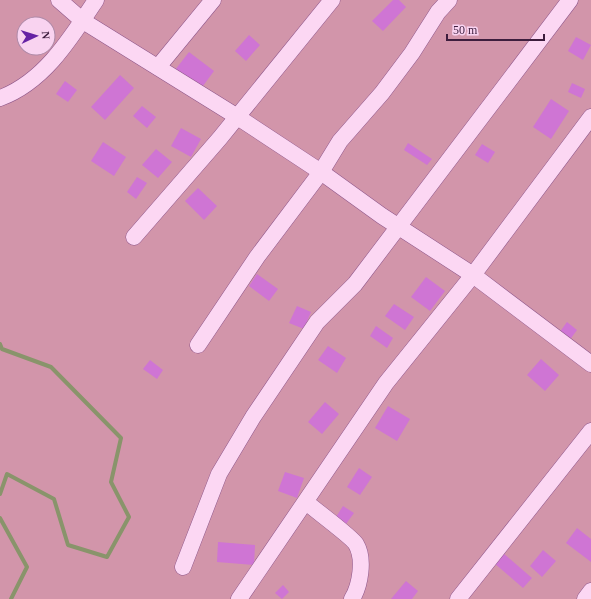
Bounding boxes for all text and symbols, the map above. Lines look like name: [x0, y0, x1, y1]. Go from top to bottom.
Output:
north arrow: [16, 16, 56, 56]
scale bar: [447, 16, 544, 42]
text: 50 m: [453, 23, 478, 37]
text: N: [40, 31, 52, 40]

